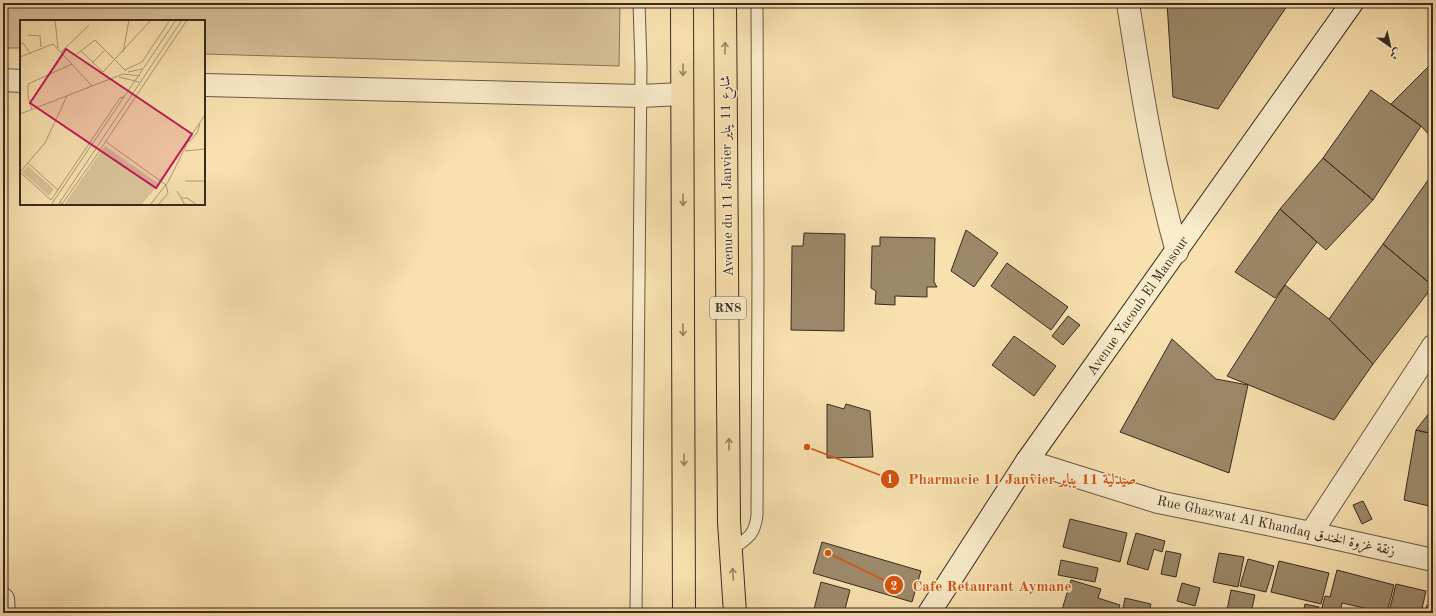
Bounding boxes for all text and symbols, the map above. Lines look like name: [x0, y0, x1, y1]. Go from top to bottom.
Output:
inset map: [20, 20, 205, 205]
north arrow: [1370, 26, 1410, 66]
one-way arrow: [721, 42, 729, 55]
text: ش: [1387, 45, 1402, 61]
one-way arrow: [679, 63, 687, 76]
street label: Avenue du 11 Janvier شارع 11 يناير: [718, 75, 740, 277]
one-way arrow: [679, 193, 687, 206]
street label: Avenue Yacoub El Mansour: [1085, 234, 1191, 378]
road number: RN8: [710, 297, 746, 319]
one-way arrow: [679, 323, 687, 336]
one-way arrow: [725, 438, 733, 451]
one-way arrow: [680, 453, 688, 466]
callout: Pharmacie 11 Janvier صيدلية 11 يناير: [880, 466, 1144, 493]
text: Pharmacie 11 Janvier صيدلية 11 يناير: [908, 472, 1136, 489]
text: 1: [887, 474, 893, 486]
street label: Rue Ghazwat Al Khandaq زنقة غزوة الخندق: [1155, 494, 1396, 560]
one-way arrow: [729, 568, 736, 581]
callout: Cafe Retaurant Aymane: [884, 572, 1079, 599]
text: Cafe Retaurant Aymane: [912, 580, 1072, 595]
text: 2: [891, 581, 898, 593]

